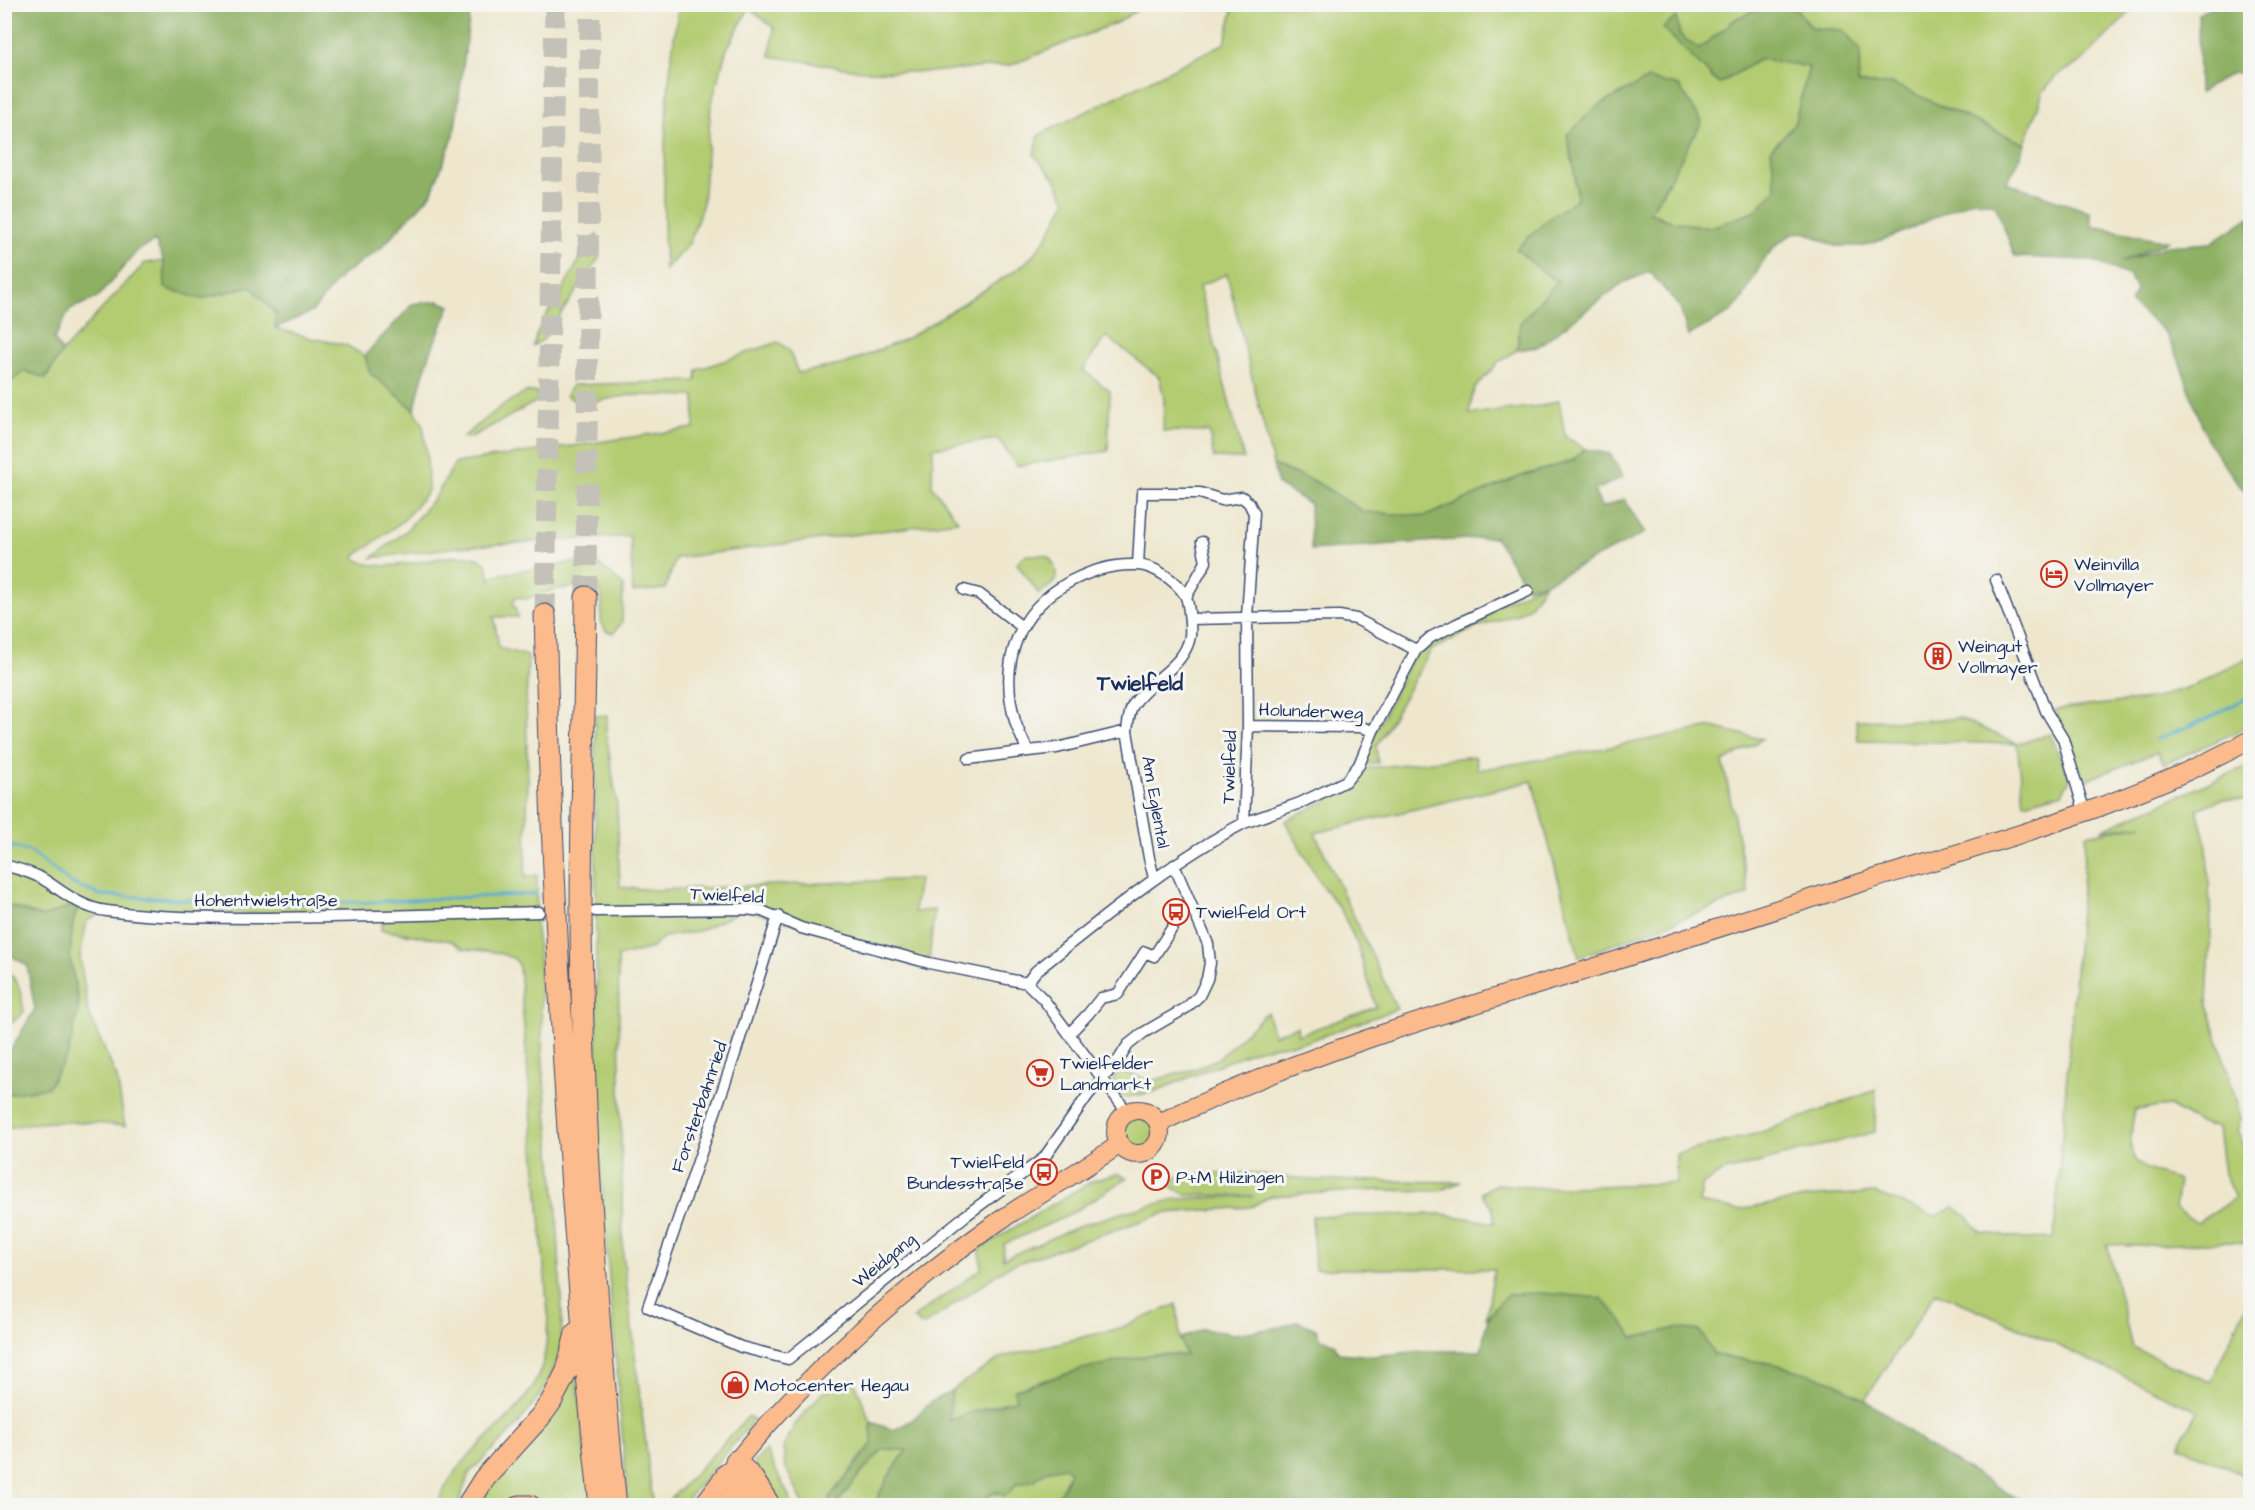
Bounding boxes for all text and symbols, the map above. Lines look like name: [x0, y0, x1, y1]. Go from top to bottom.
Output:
place label: Weinvilla Vollmayer: [2074, 552, 2154, 599]
hotel icon: Weinvilla Vollmayer: [2039, 559, 2069, 589]
place label: Weingut Vollmayer: [1958, 634, 2038, 681]
building icon: Weingut Vollmayer: [1923, 641, 1953, 671]
district label: Twielfeld: [1096, 669, 1183, 698]
street label: Holunderweg: [1258, 697, 1364, 727]
street label: Twielfeld: [1216, 730, 1243, 804]
street label: Am Eglental: [1134, 754, 1176, 851]
street label: Twielfeld: [690, 881, 764, 910]
street label: Hohentwielstraße: [194, 888, 338, 913]
bus stop icon: Twielfeld Ort: [1161, 897, 1191, 927]
place label: Twielfeld Ort: [1196, 900, 1307, 925]
street label: Forsterbahnried: [665, 1038, 734, 1176]
place label: Twielfelder Landmarkt: [1060, 1051, 1153, 1097]
supermarket icon: Twielfelder Landmarkt: [1025, 1058, 1055, 1088]
place label: Twielfeld Bundesstraße: [907, 1150, 1024, 1196]
bus stop icon: Twielfeld Bundesstraße: [1029, 1157, 1059, 1187]
parking icon: P+M Hilzingen: [1141, 1162, 1171, 1192]
place label: P+M Hilzingen: [1176, 1165, 1284, 1191]
street label: Weidgang: [847, 1227, 922, 1295]
shop icon: Motocenter Hegau: [720, 1370, 750, 1400]
place label: Motocenter Hegau: [754, 1373, 909, 1399]

